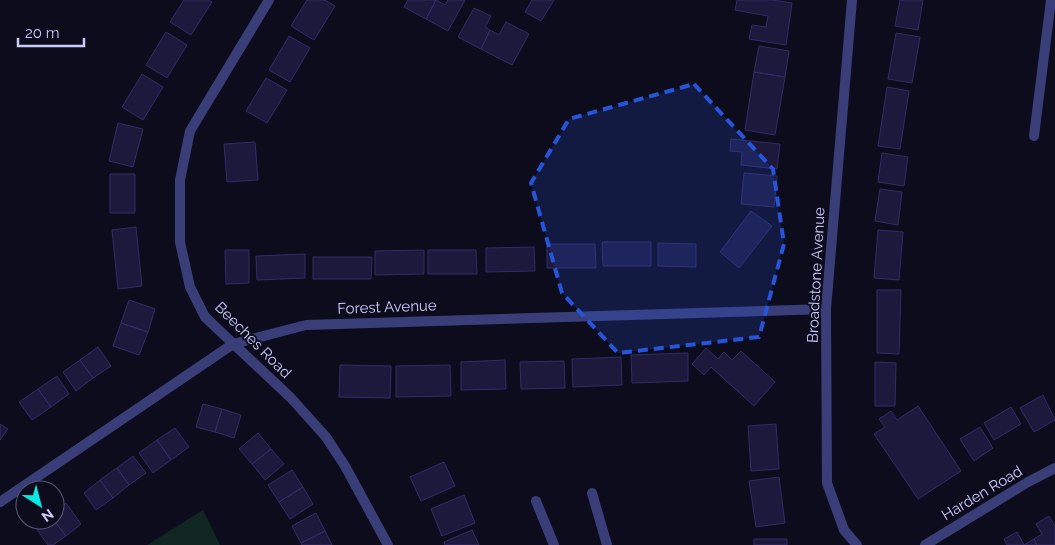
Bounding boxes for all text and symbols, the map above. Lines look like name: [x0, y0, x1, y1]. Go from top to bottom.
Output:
scale bar: [18, 15, 84, 47]
text: 20 m: [25, 24, 60, 42]
street label: Broadstone Avenue: [803, 206, 829, 343]
street label: Forest Avenue: [337, 296, 437, 318]
street label: Beeches Road: [211, 298, 295, 382]
street label: Harden Road: [938, 462, 1026, 524]
north arrow: [15, 480, 65, 530]
text: N: [39, 506, 57, 525]

